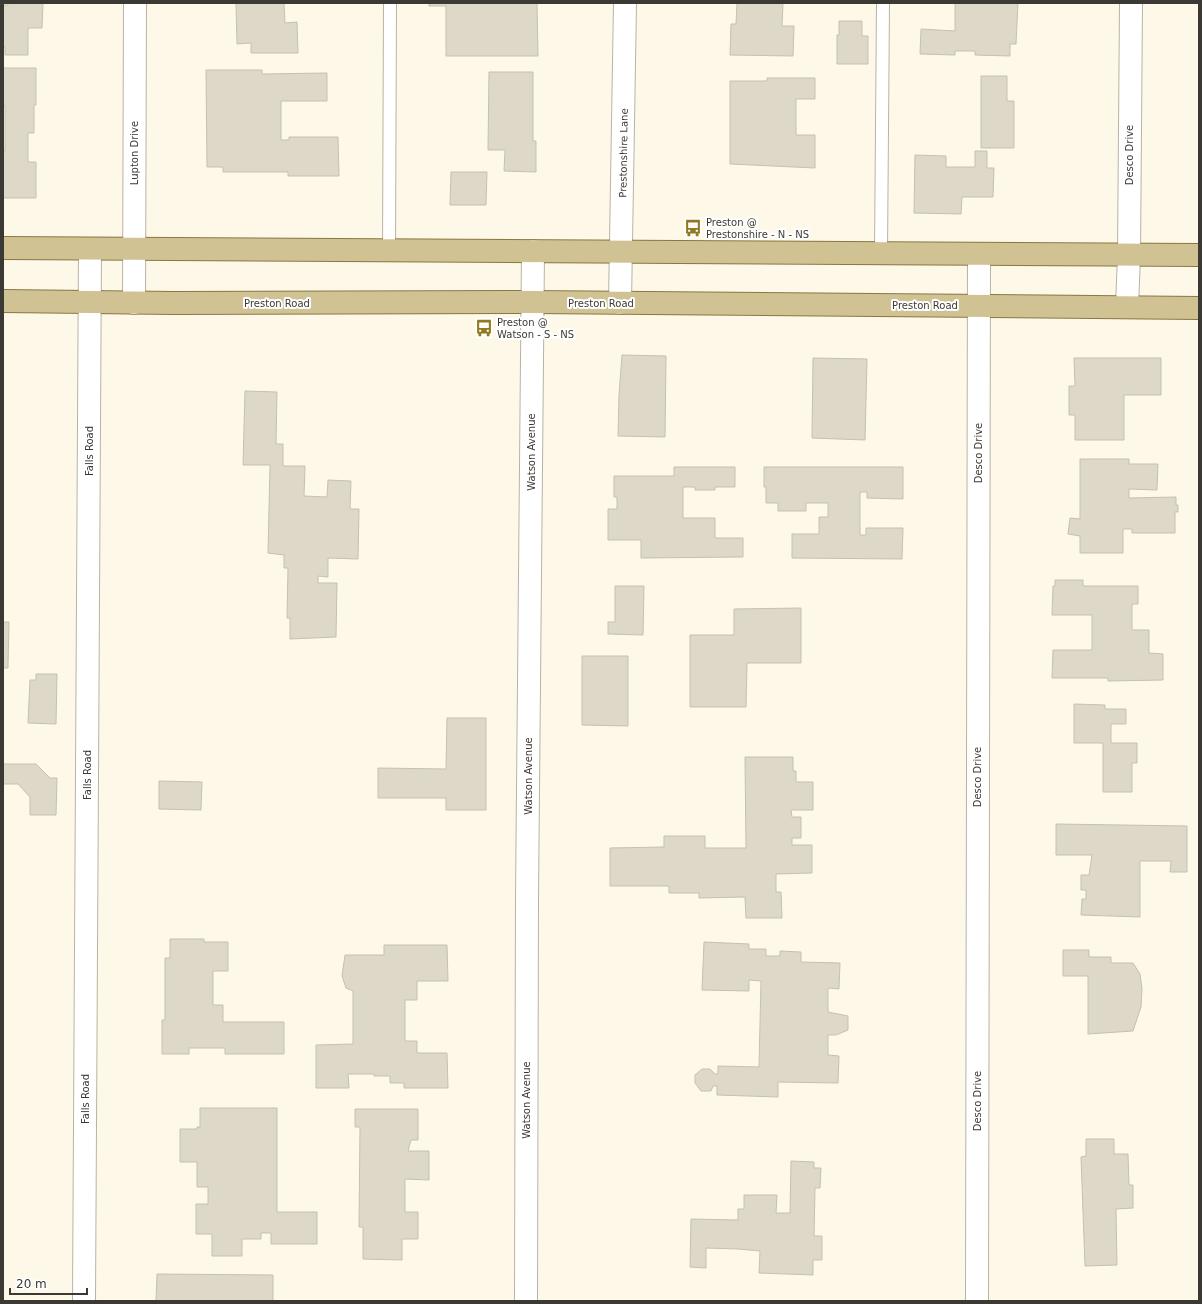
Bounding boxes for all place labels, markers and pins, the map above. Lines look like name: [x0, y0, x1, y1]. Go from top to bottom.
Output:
place label: Preston @ Prestonshire - N - NS: [706, 217, 809, 240]
bus stop icon: Preston @ Prestonshire - N - NS: [683, 218, 703, 238]
place label: Preston @ Watson - S - NS: [497, 317, 574, 340]
bus stop icon: Preston @ Watson - S - NS: [474, 318, 494, 338]

